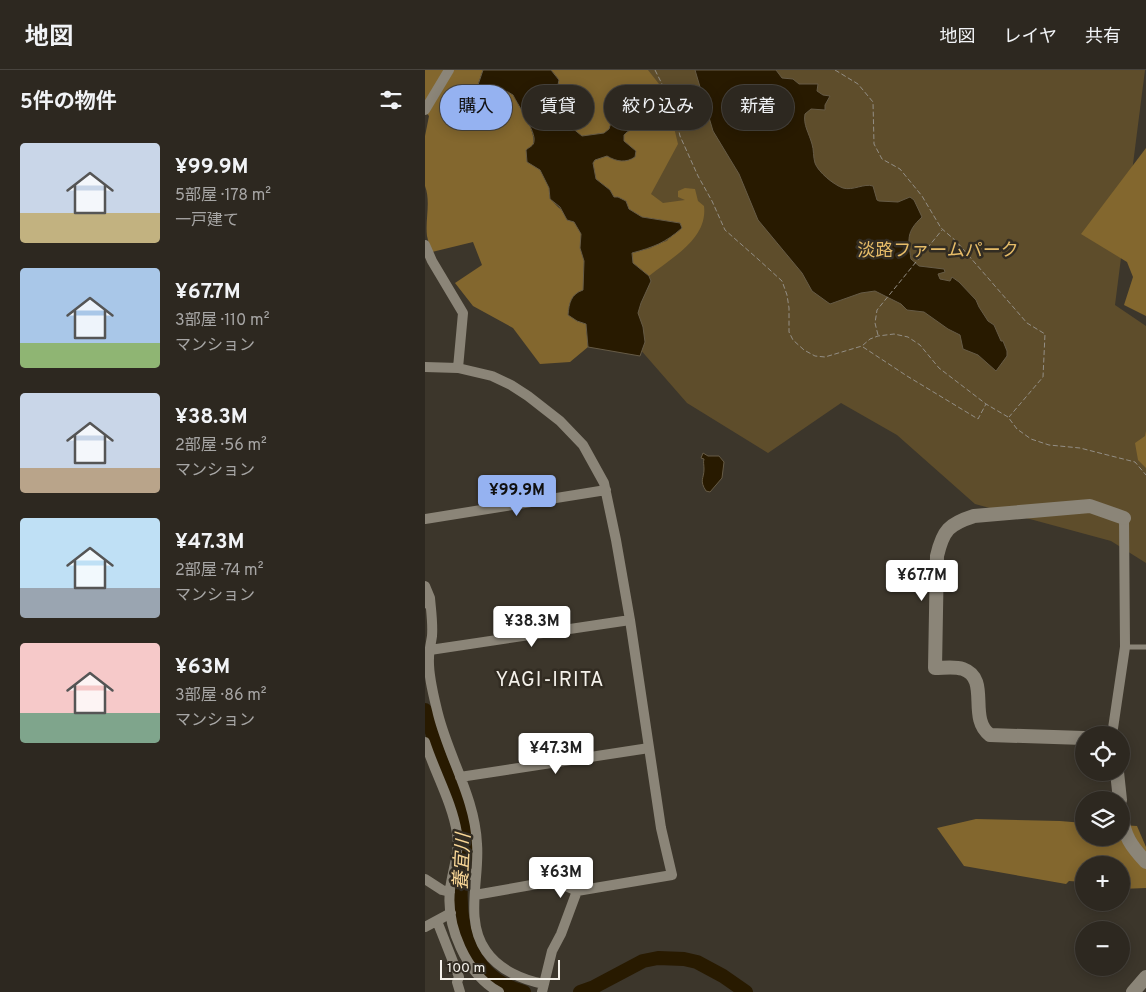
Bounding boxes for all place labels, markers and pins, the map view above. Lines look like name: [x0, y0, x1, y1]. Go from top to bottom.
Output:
pin: ¥99.9M: [476, 474, 558, 517]
pin: ¥67.7M: [881, 560, 963, 602]
pin: ¥38.3M: [491, 606, 573, 648]
pin: ¥47.3M: [515, 732, 597, 775]
pin: ¥63M: [531, 856, 591, 899]

